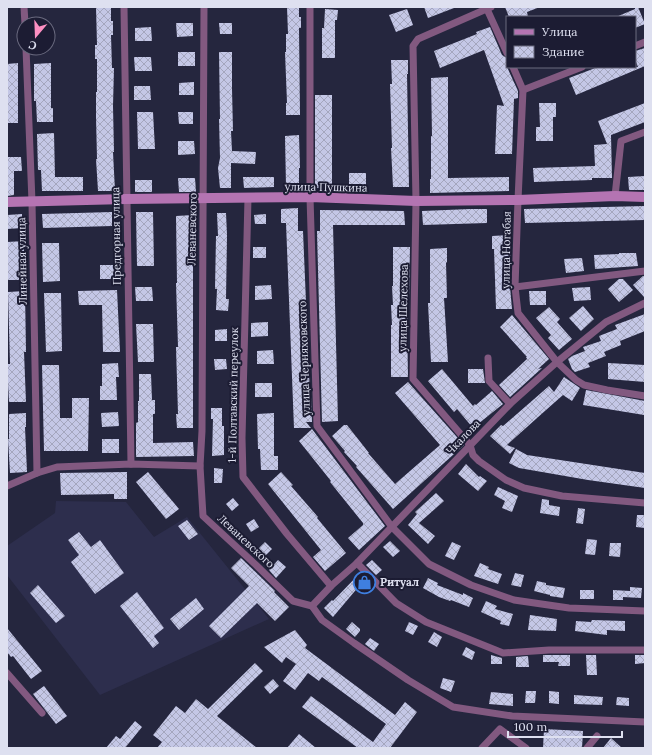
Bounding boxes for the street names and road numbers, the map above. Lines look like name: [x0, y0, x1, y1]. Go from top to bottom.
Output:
street label: улица Пушкина: [284, 179, 368, 195]
street label: Предгорная улица: [108, 186, 124, 285]
street label: Леваневского: [184, 193, 200, 265]
street label: улица Ногабая: [498, 211, 514, 289]
street label: Линейная улица: [14, 217, 30, 305]
street label: улица Шелехова: [395, 264, 411, 352]
street label: улица Черняховского: [295, 300, 313, 416]
street label: 1-й Полтавский переулок: [225, 327, 241, 463]
street label: Чкалова: [443, 416, 483, 458]
street label: Леваневского: [215, 511, 277, 571]

